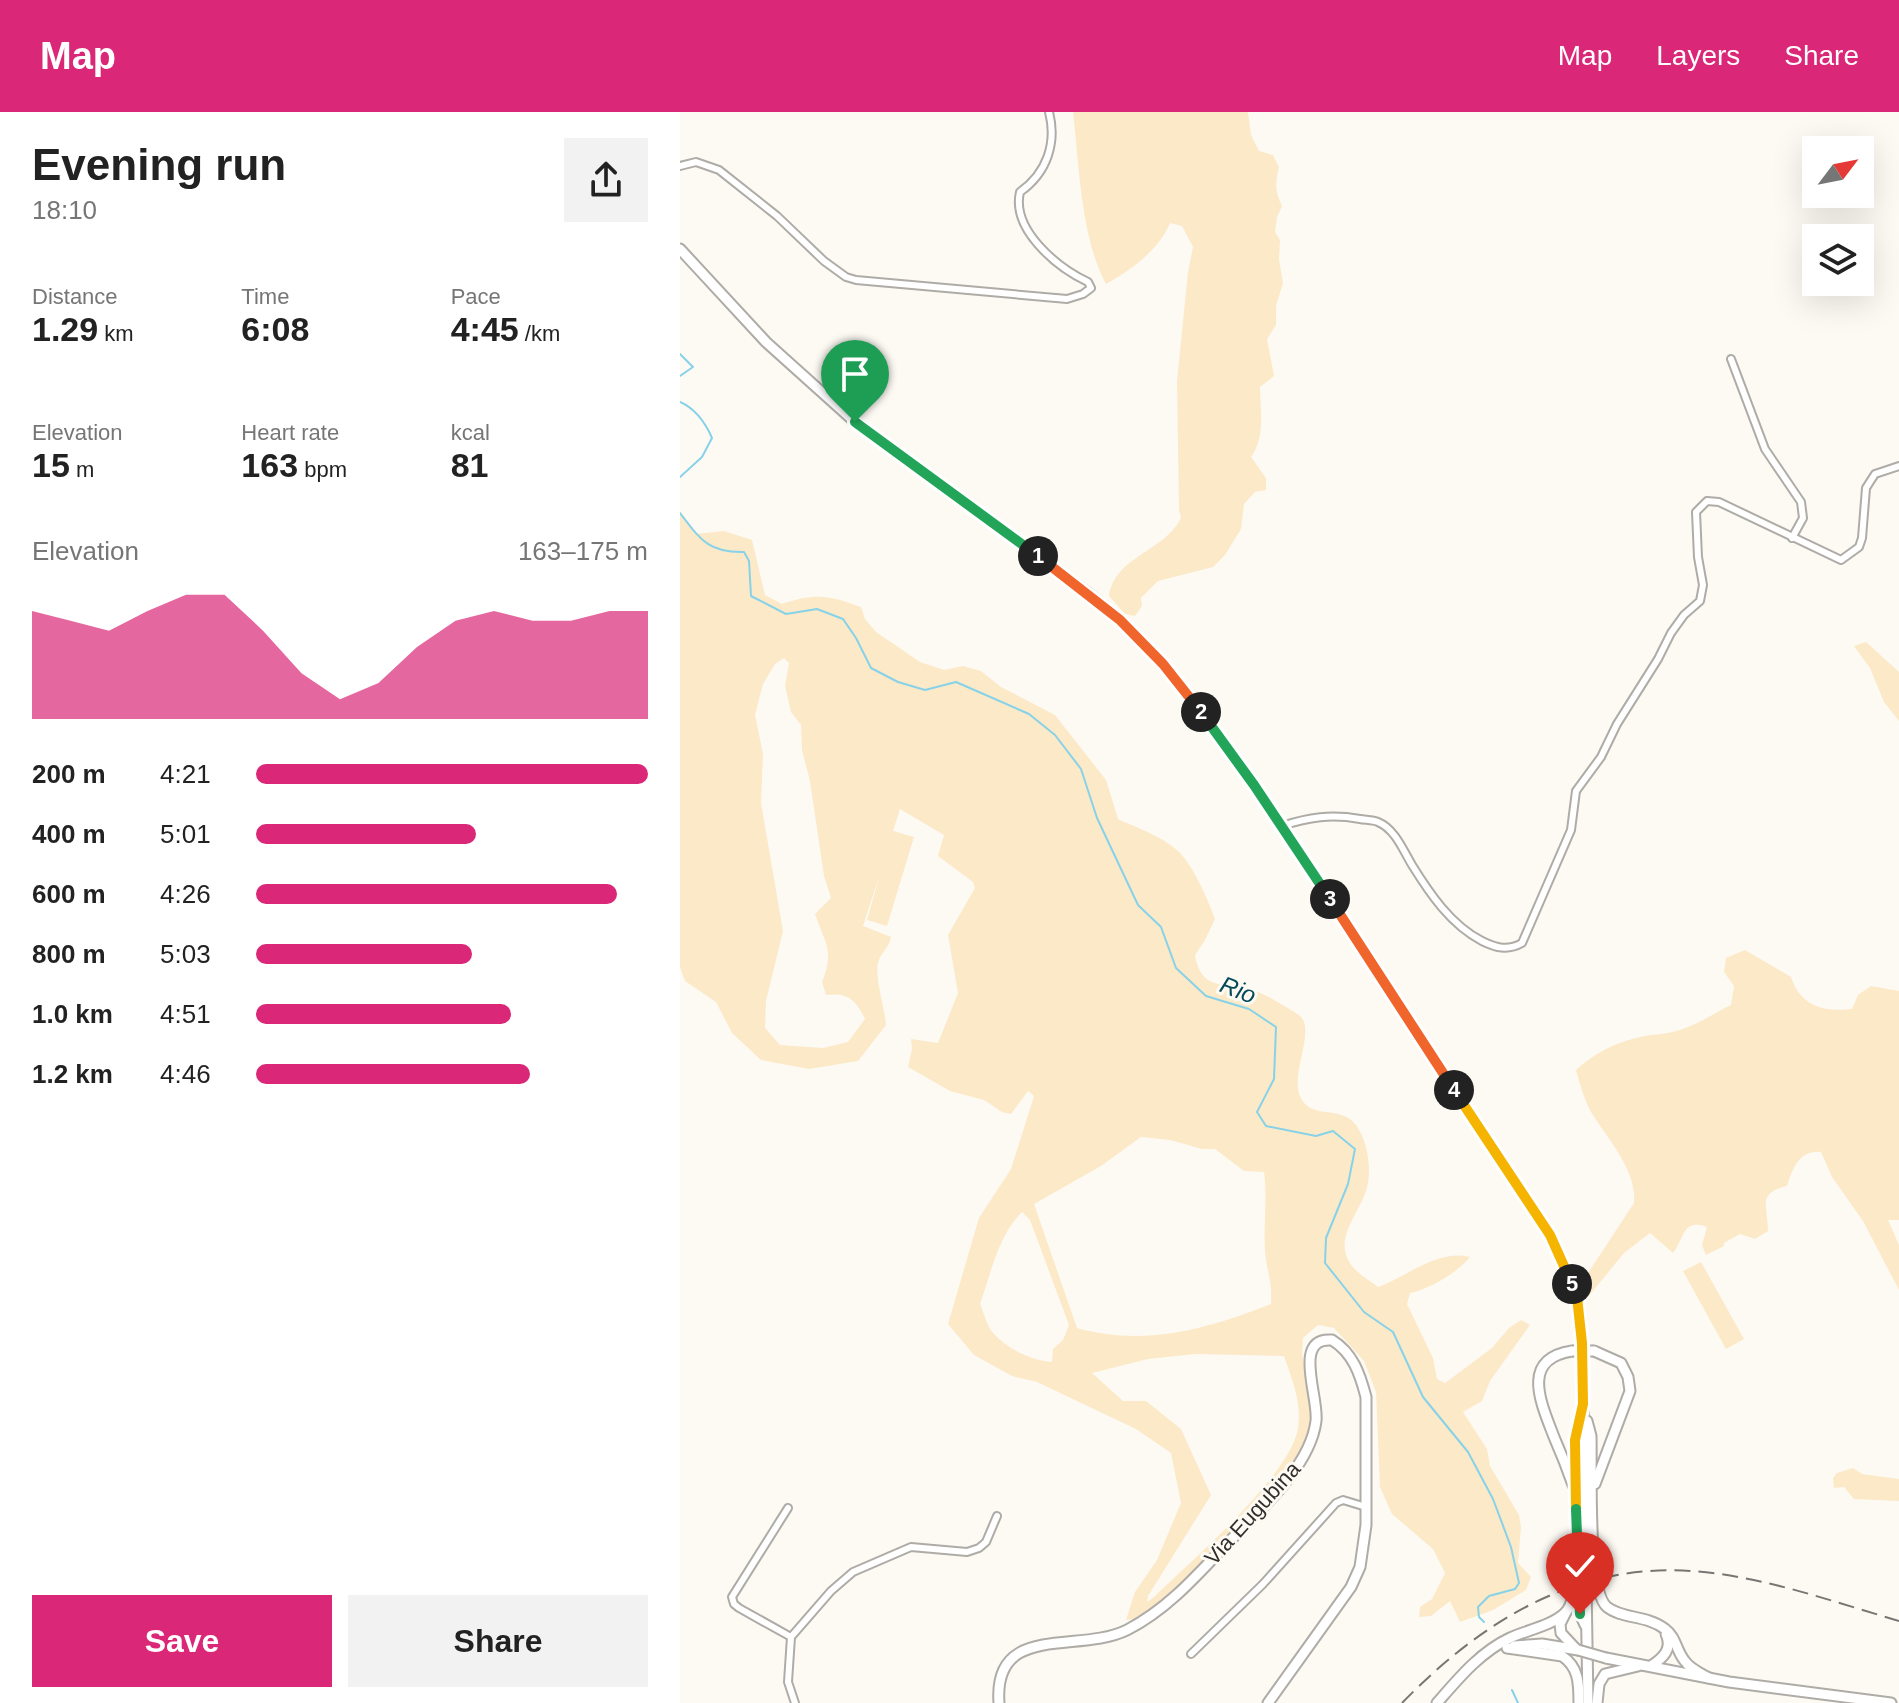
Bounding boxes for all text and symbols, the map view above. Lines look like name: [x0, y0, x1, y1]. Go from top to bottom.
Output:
text: Map: [40, 35, 116, 77]
text: Map: [1558, 40, 1612, 71]
text: Layers: [1656, 40, 1740, 71]
text: Share: [1784, 40, 1859, 71]
north arrow: [1802, 136, 1874, 208]
map controls: [1802, 136, 1874, 296]
button: share: [564, 138, 648, 222]
text: Evening run: [32, 140, 286, 189]
text: 18:10: [32, 195, 97, 225]
button: layers: [1802, 224, 1874, 296]
text: Distance: [32, 284, 118, 309]
text: Time: [241, 284, 289, 309]
text: Pace: [451, 284, 501, 309]
text: 1.29: [32, 310, 98, 348]
text: 6:08: [241, 310, 309, 348]
text: 4:45: [451, 310, 519, 348]
text: km: [98, 321, 134, 346]
text: /km: [519, 321, 560, 346]
pin: [821, 340, 889, 422]
icon: arrive: [833, 352, 877, 396]
text: Elevation: [32, 420, 123, 445]
text: Heart rate: [241, 420, 339, 445]
text: kcal: [451, 420, 490, 445]
text: 15: [32, 446, 70, 484]
text: 163: [241, 446, 298, 484]
text: 81: [451, 446, 488, 484]
text: m: [70, 457, 94, 482]
text: bpm: [298, 457, 347, 482]
text: Elevation: [32, 536, 139, 566]
text: 163–175 m: [518, 536, 648, 566]
pin: 1: [1018, 536, 1058, 576]
text: 1: [1032, 543, 1044, 568]
pin: 2: [1181, 692, 1221, 732]
text: 2: [1195, 699, 1207, 724]
text: 200 m: [32, 759, 106, 789]
text: 4:21: [160, 759, 211, 789]
text: 400 m: [32, 819, 106, 849]
text: 5:01: [160, 819, 211, 849]
text: 600 m: [32, 879, 106, 909]
text: 4:26: [160, 879, 211, 909]
pin: 3: [1310, 879, 1350, 919]
text: 3: [1324, 886, 1336, 911]
text: 800 m: [32, 939, 106, 969]
text: 5:03: [160, 939, 211, 969]
water label: Rio: [1217, 970, 1260, 1009]
text: 1.0 km: [32, 999, 113, 1029]
text: 4:51: [160, 999, 211, 1029]
text: 1.2 km: [32, 1059, 113, 1089]
text: 4:46: [160, 1059, 211, 1089]
pin: 4: [1434, 1070, 1474, 1110]
text: 4: [1448, 1077, 1460, 1102]
pin: 5: [1552, 1264, 1592, 1304]
text: 5: [1566, 1271, 1578, 1296]
street label: Via Eugubina: [1199, 1456, 1306, 1570]
pin: [1546, 1532, 1614, 1614]
icon: check: [1558, 1544, 1602, 1588]
button: Save: [32, 1595, 332, 1687]
button: Share: [348, 1595, 648, 1687]

